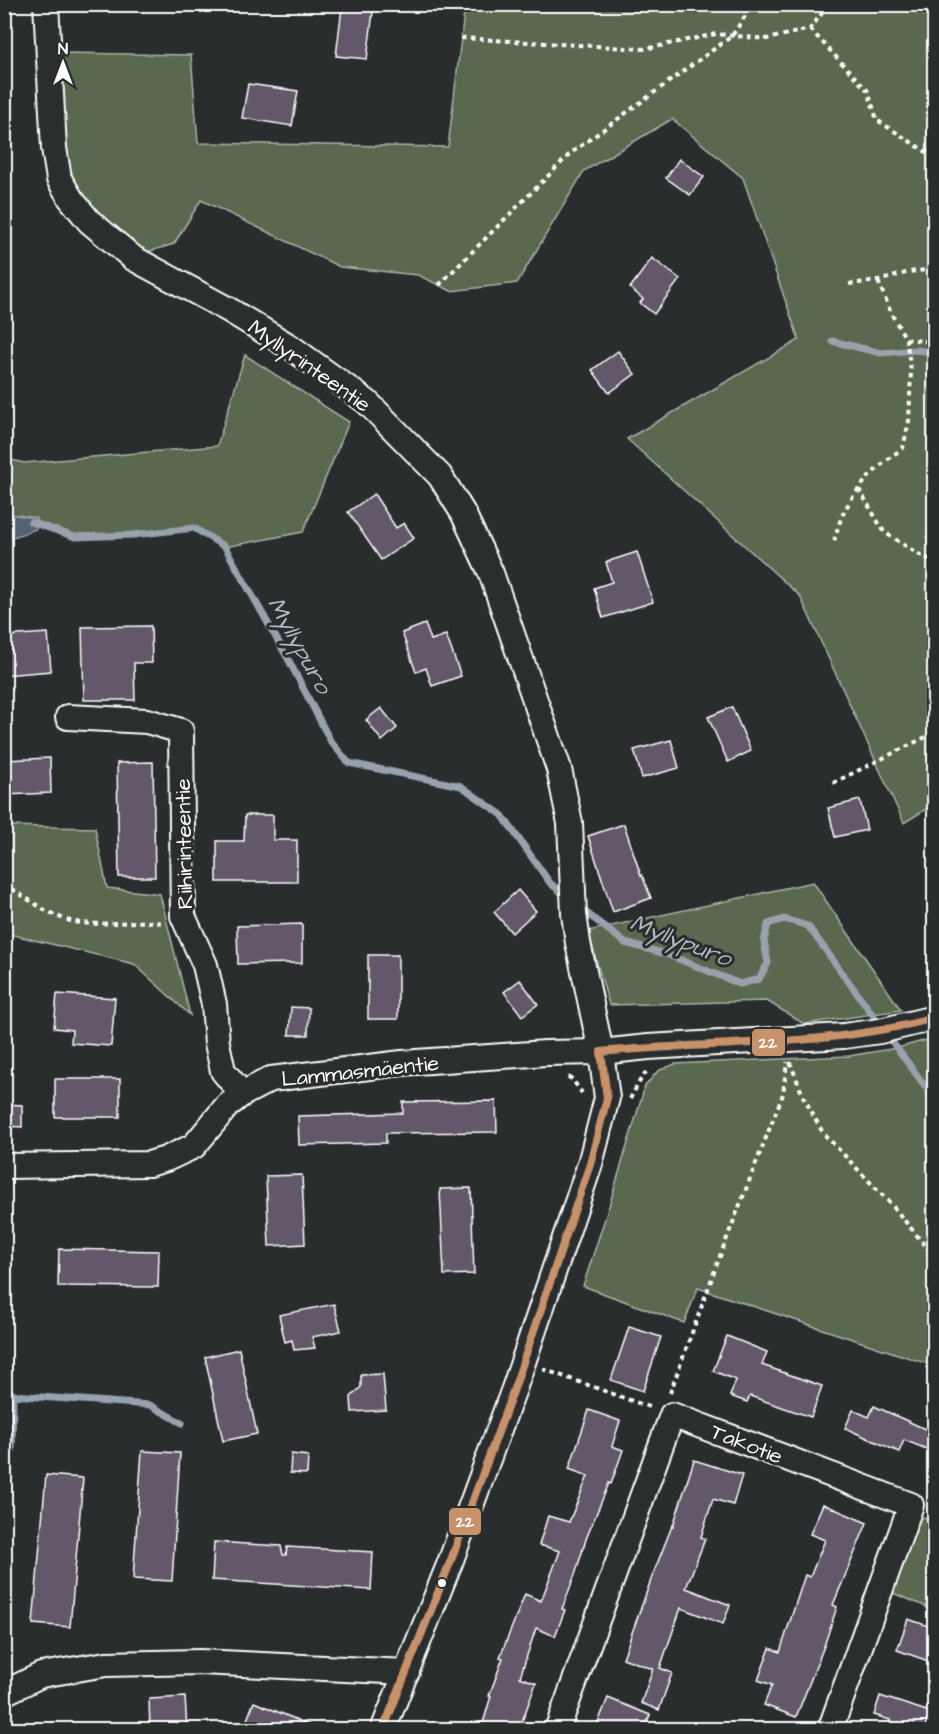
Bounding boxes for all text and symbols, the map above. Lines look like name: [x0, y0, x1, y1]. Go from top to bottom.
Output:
north arrow: [33, 33, 93, 93]
text: N: [58, 38, 68, 60]
street label: Myllyrinteentie: [241, 312, 377, 421]
water label: Myllypuro: [259, 591, 340, 701]
street label: Riihirinteentie: [168, 778, 201, 910]
water label: Myllypuro: [625, 906, 738, 976]
line badge: 22: [751, 1028, 786, 1057]
text: 22: [758, 1032, 778, 1054]
street label: Lammasmäentie: [280, 1048, 441, 1095]
street label: Takotie: [706, 1417, 787, 1472]
line badge: 22: [448, 1507, 482, 1536]
text: 22: [455, 1511, 475, 1533]
unlabelled marker: [436, 1577, 448, 1589]

